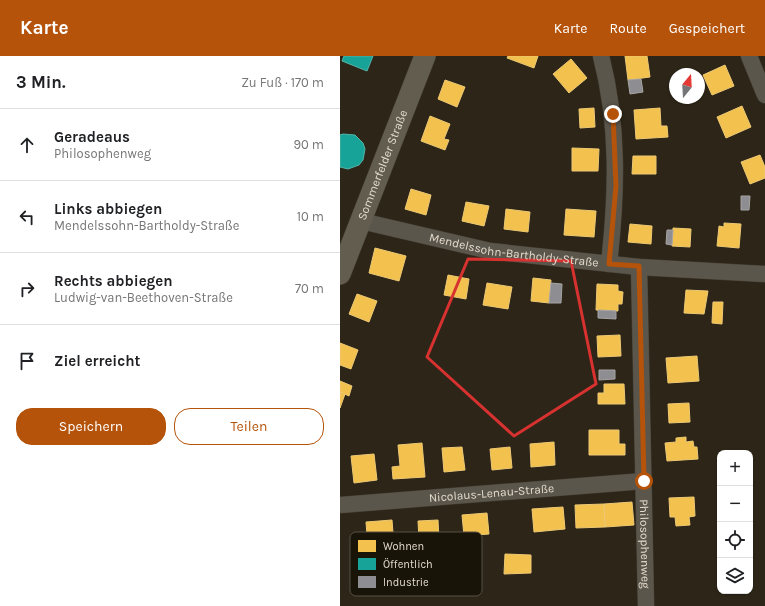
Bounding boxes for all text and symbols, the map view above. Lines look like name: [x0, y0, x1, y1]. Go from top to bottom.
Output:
text: Karte: [20, 17, 69, 39]
text: Karte: [554, 20, 588, 37]
text: Route: [610, 20, 647, 37]
text: Gespeichert: [669, 20, 745, 37]
north arrow: [669, 68, 705, 104]
text: 3 Min.: [16, 72, 66, 92]
text: Zu Fuß · 170 m: [241, 75, 324, 90]
route end: [604, 105, 622, 123]
street label: Sommerfelder Straße: [355, 108, 410, 222]
text: Geradeaus: [54, 128, 130, 146]
icon: ahead: [16, 134, 38, 156]
text: 90 m: [293, 137, 324, 152]
text: Philosophenweg: [54, 146, 151, 161]
text: Links abbiegen: [54, 200, 162, 218]
icon: left: [16, 206, 38, 228]
text: 10 m: [297, 209, 324, 224]
text: Mendelssohn-Bartholdy-Straße: [54, 218, 239, 233]
street label: Mendelssohn-Bartholdy-Straße: [428, 230, 599, 270]
text: Rechts abbiegen: [54, 272, 173, 290]
icon: right: [16, 278, 38, 300]
text: 70 m: [295, 281, 324, 296]
text: Ludwig-van-Beethoven-Straße: [54, 290, 233, 305]
icon: arrive: [16, 350, 38, 372]
text: Ziel erreicht: [54, 352, 140, 370]
button: Speichern: [16, 408, 166, 445]
button: Teilen: [174, 408, 324, 445]
map controls: [717, 450, 753, 594]
button: +: [717, 450, 753, 486]
route start: [635, 472, 653, 490]
street label: Nicolaus-Lenau-Straße: [428, 481, 555, 505]
button: −: [717, 486, 753, 522]
street label: Philosophenweg: [637, 499, 653, 589]
button: locate: [717, 522, 753, 558]
legend: [350, 532, 482, 596]
text: Wohnen: [383, 540, 424, 553]
text: Öffentlich: [383, 557, 433, 571]
button: layers: [717, 558, 753, 594]
text: Industrie: [383, 576, 429, 589]

